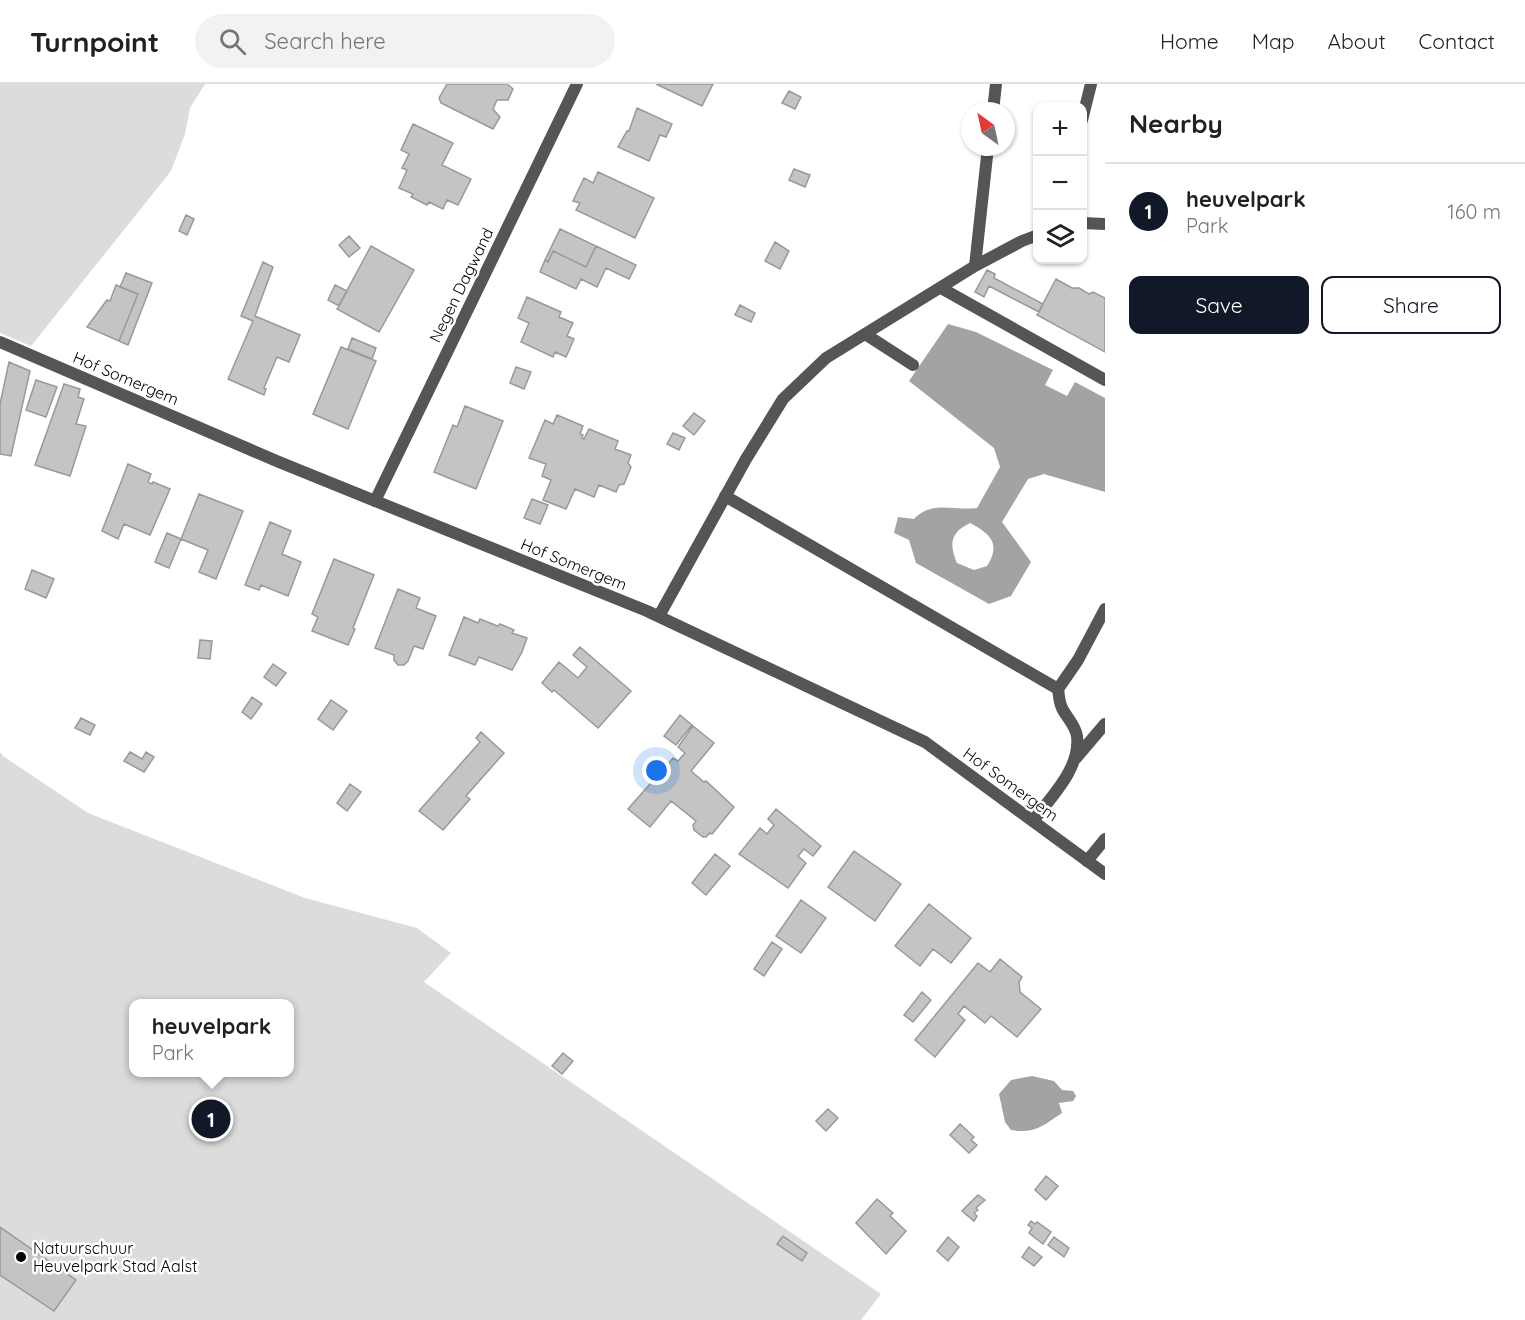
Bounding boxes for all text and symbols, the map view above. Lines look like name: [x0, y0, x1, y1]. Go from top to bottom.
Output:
search box: [195, 14, 615, 68]
text: Turnpoint: [30, 24, 159, 59]
icon: search: [216, 25, 249, 58]
text: Search here: [264, 27, 386, 55]
text: Home: [1160, 28, 1219, 54]
text: Map: [1252, 28, 1295, 54]
text: About: [1328, 28, 1386, 54]
text: Contact: [1419, 28, 1495, 54]
north arrow: [961, 102, 1015, 156]
map controls: [1033, 102, 1087, 264]
button: +: [1033, 102, 1087, 156]
text: Nearby: [1129, 107, 1223, 140]
button: −: [1033, 156, 1087, 210]
text: heuvelpark: [1186, 185, 1306, 213]
text: 1: [1145, 199, 1152, 224]
text: 160 m: [1447, 199, 1501, 224]
button: layers: [1033, 210, 1087, 264]
text: Park: [1186, 213, 1228, 238]
street label: Negen Dagwand: [425, 225, 497, 345]
button: Save: [1129, 276, 1309, 334]
button: Share: [1321, 276, 1501, 334]
street label: Hof Somergem: [70, 347, 182, 409]
street label: Hof Somergem: [518, 534, 630, 594]
street label: Hof Somergem: [959, 743, 1063, 825]
your location: [642, 756, 671, 785]
popup: [129, 999, 294, 1077]
text: heuvelpark: [152, 1012, 271, 1040]
text: Park: [152, 1040, 194, 1065]
pin: 1: [192, 1096, 230, 1142]
place label: Natuurschuur Heuvelpark Stad Aalst: [33, 1238, 197, 1276]
marker: Natuurschuur Heuvelpark Stad Aalst: [14, 1250, 28, 1264]

